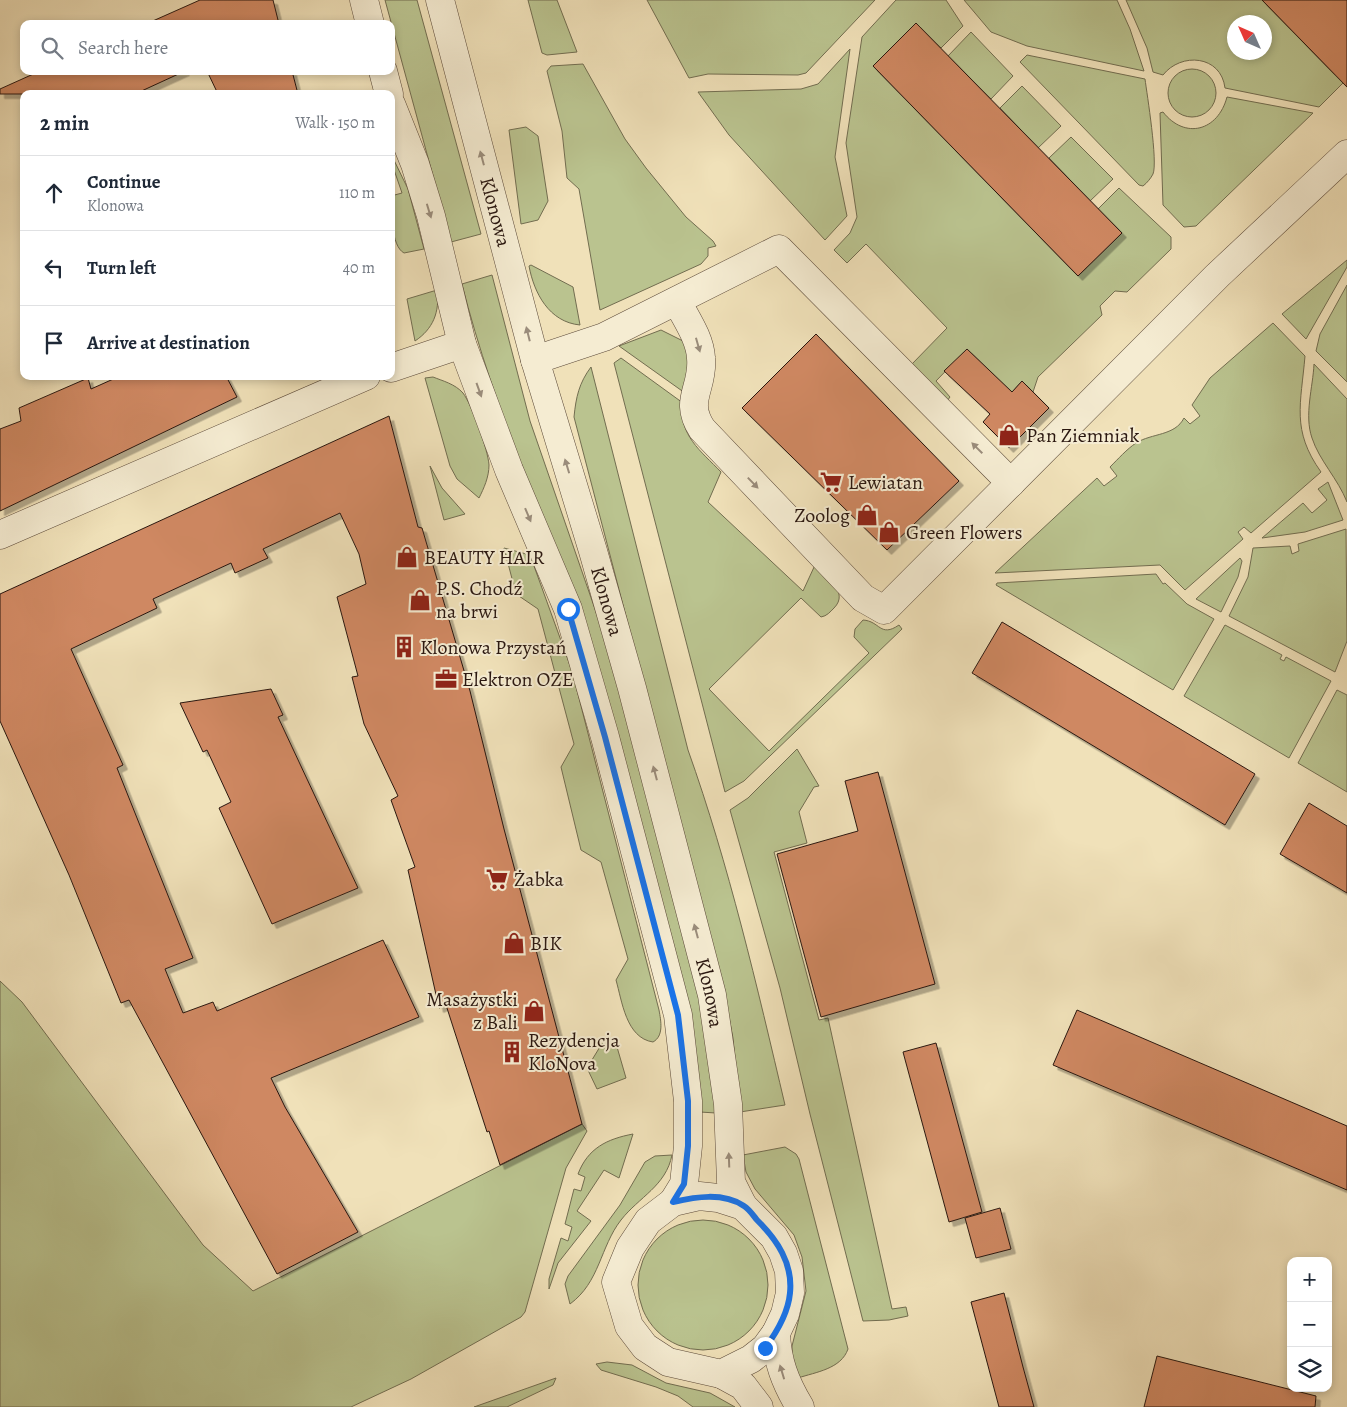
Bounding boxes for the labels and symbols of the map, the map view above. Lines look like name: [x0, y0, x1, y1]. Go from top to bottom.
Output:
north arrow: [1227, 15, 1272, 60]
one-way arrow: [477, 151, 485, 166]
street label: Klonowa: [474, 174, 518, 250]
one-way arrow: [425, 203, 433, 218]
one-way arrow: [524, 326, 532, 341]
one-way arrow: [694, 338, 702, 353]
one-way arrow: [475, 383, 483, 398]
shop icon: Pan Ziemniak: [996, 422, 1022, 448]
place label: Pan Ziemniak: [1026, 422, 1139, 449]
one-way arrow: [971, 443, 983, 455]
one-way arrow: [562, 459, 570, 474]
supermarket icon: Lewiatan: [818, 469, 844, 495]
place label: Lewiatan: [848, 469, 923, 496]
one-way arrow: [747, 477, 759, 489]
place label: Zoolog: [794, 502, 850, 529]
shop icon: Zoolog: [854, 502, 880, 528]
one-way arrow: [525, 508, 533, 522]
shop icon: Green Flowers: [876, 519, 902, 545]
place label: Green Flowers: [906, 519, 1022, 546]
shop icon: BEAUTY HAIR: [394, 544, 420, 570]
place label: BEAUTY HAIR: [424, 544, 545, 571]
street label: Klonowa: [585, 563, 630, 640]
place label: P.S. Chodź na brwi: [436, 575, 523, 625]
shop icon: P.S. Chodź na brwi: [407, 587, 433, 613]
route start: [557, 598, 580, 621]
building icon: Klonowa Przystań: [391, 634, 417, 660]
place label: Klonowa Przystań: [420, 634, 567, 661]
office icon: Elektron OZE: [433, 666, 459, 692]
place label: Elektron OZE: [462, 666, 574, 693]
one-way arrow: [651, 766, 659, 781]
supermarket icon: Żabka: [484, 866, 510, 892]
place label: Żabka: [514, 866, 564, 893]
one-way arrow: [691, 923, 699, 938]
shop icon: BIK: [501, 930, 527, 956]
place label: BIK: [530, 930, 562, 957]
street label: Klonowa: [689, 955, 730, 1030]
place label: Masażystki z Bali: [426, 986, 518, 1036]
shop icon: Masażystki z Bali: [521, 998, 547, 1024]
place label: Rezydencja KloNova: [528, 1027, 621, 1077]
building icon: Rezydencja KloNova: [499, 1039, 525, 1065]
one-way arrow: [725, 1152, 733, 1168]
route end: [754, 1337, 777, 1360]
one-way arrow: [778, 1364, 785, 1379]

